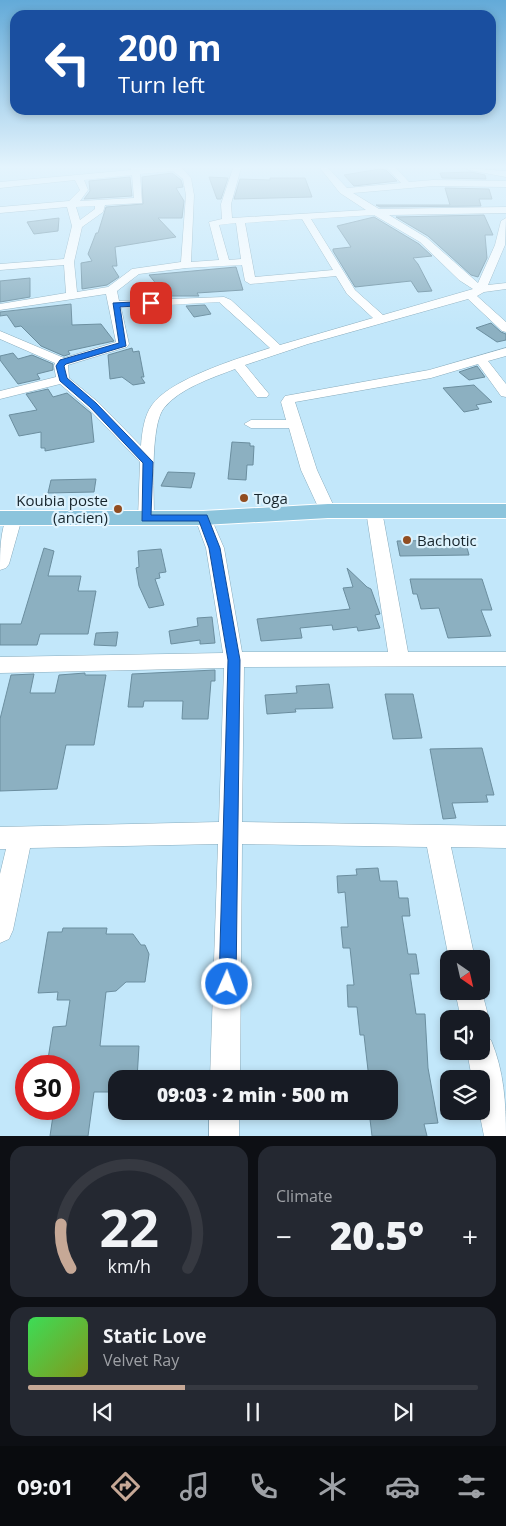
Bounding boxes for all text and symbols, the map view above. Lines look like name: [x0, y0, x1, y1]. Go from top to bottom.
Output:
text: 200 m: [118, 24, 222, 71]
icon: left: [35, 30, 100, 95]
text: Turn left: [118, 69, 205, 99]
pin: [130, 282, 172, 324]
icon: arrive: [137, 289, 165, 317]
place label: Toga: [254, 488, 288, 508]
place label: Koubia poste (ancien): [16, 490, 108, 527]
marker: Toga: [238, 492, 250, 504]
marker: Koubia poste (ancien): [112, 503, 124, 515]
place label: Bachotic: [417, 530, 477, 550]
marker: Bachotic: [401, 534, 413, 546]
north arrow: [440, 950, 490, 1000]
map controls: [440, 950, 490, 1120]
position arrow: [200, 957, 252, 1009]
button: sound: [440, 1010, 490, 1060]
speed limit sign: 30: [15, 1055, 80, 1120]
button: layers: [440, 1070, 490, 1120]
text: 09:03 · 2 min · 500 m: [157, 1082, 349, 1108]
text: Climate: [276, 1185, 333, 1207]
text: 22: [99, 1191, 159, 1262]
text: 20.5°: [330, 1209, 424, 1261]
text: −: [276, 1217, 292, 1255]
text: +: [462, 1217, 478, 1255]
text: km/h: [107, 1254, 151, 1278]
text: Static Love: [103, 1323, 206, 1349]
text: Velvet Ray: [103, 1349, 179, 1371]
icon: previous: [89, 1398, 117, 1426]
icon: pause: [239, 1398, 267, 1426]
icon: next: [389, 1398, 417, 1426]
icon: directions: [108, 1469, 143, 1504]
icon: music: [177, 1469, 212, 1504]
icon: phone: [246, 1469, 281, 1504]
icon: climate: [315, 1469, 350, 1504]
icon: car: [385, 1469, 420, 1504]
icon: filters: [454, 1469, 489, 1504]
text: 09:01: [17, 1471, 74, 1501]

